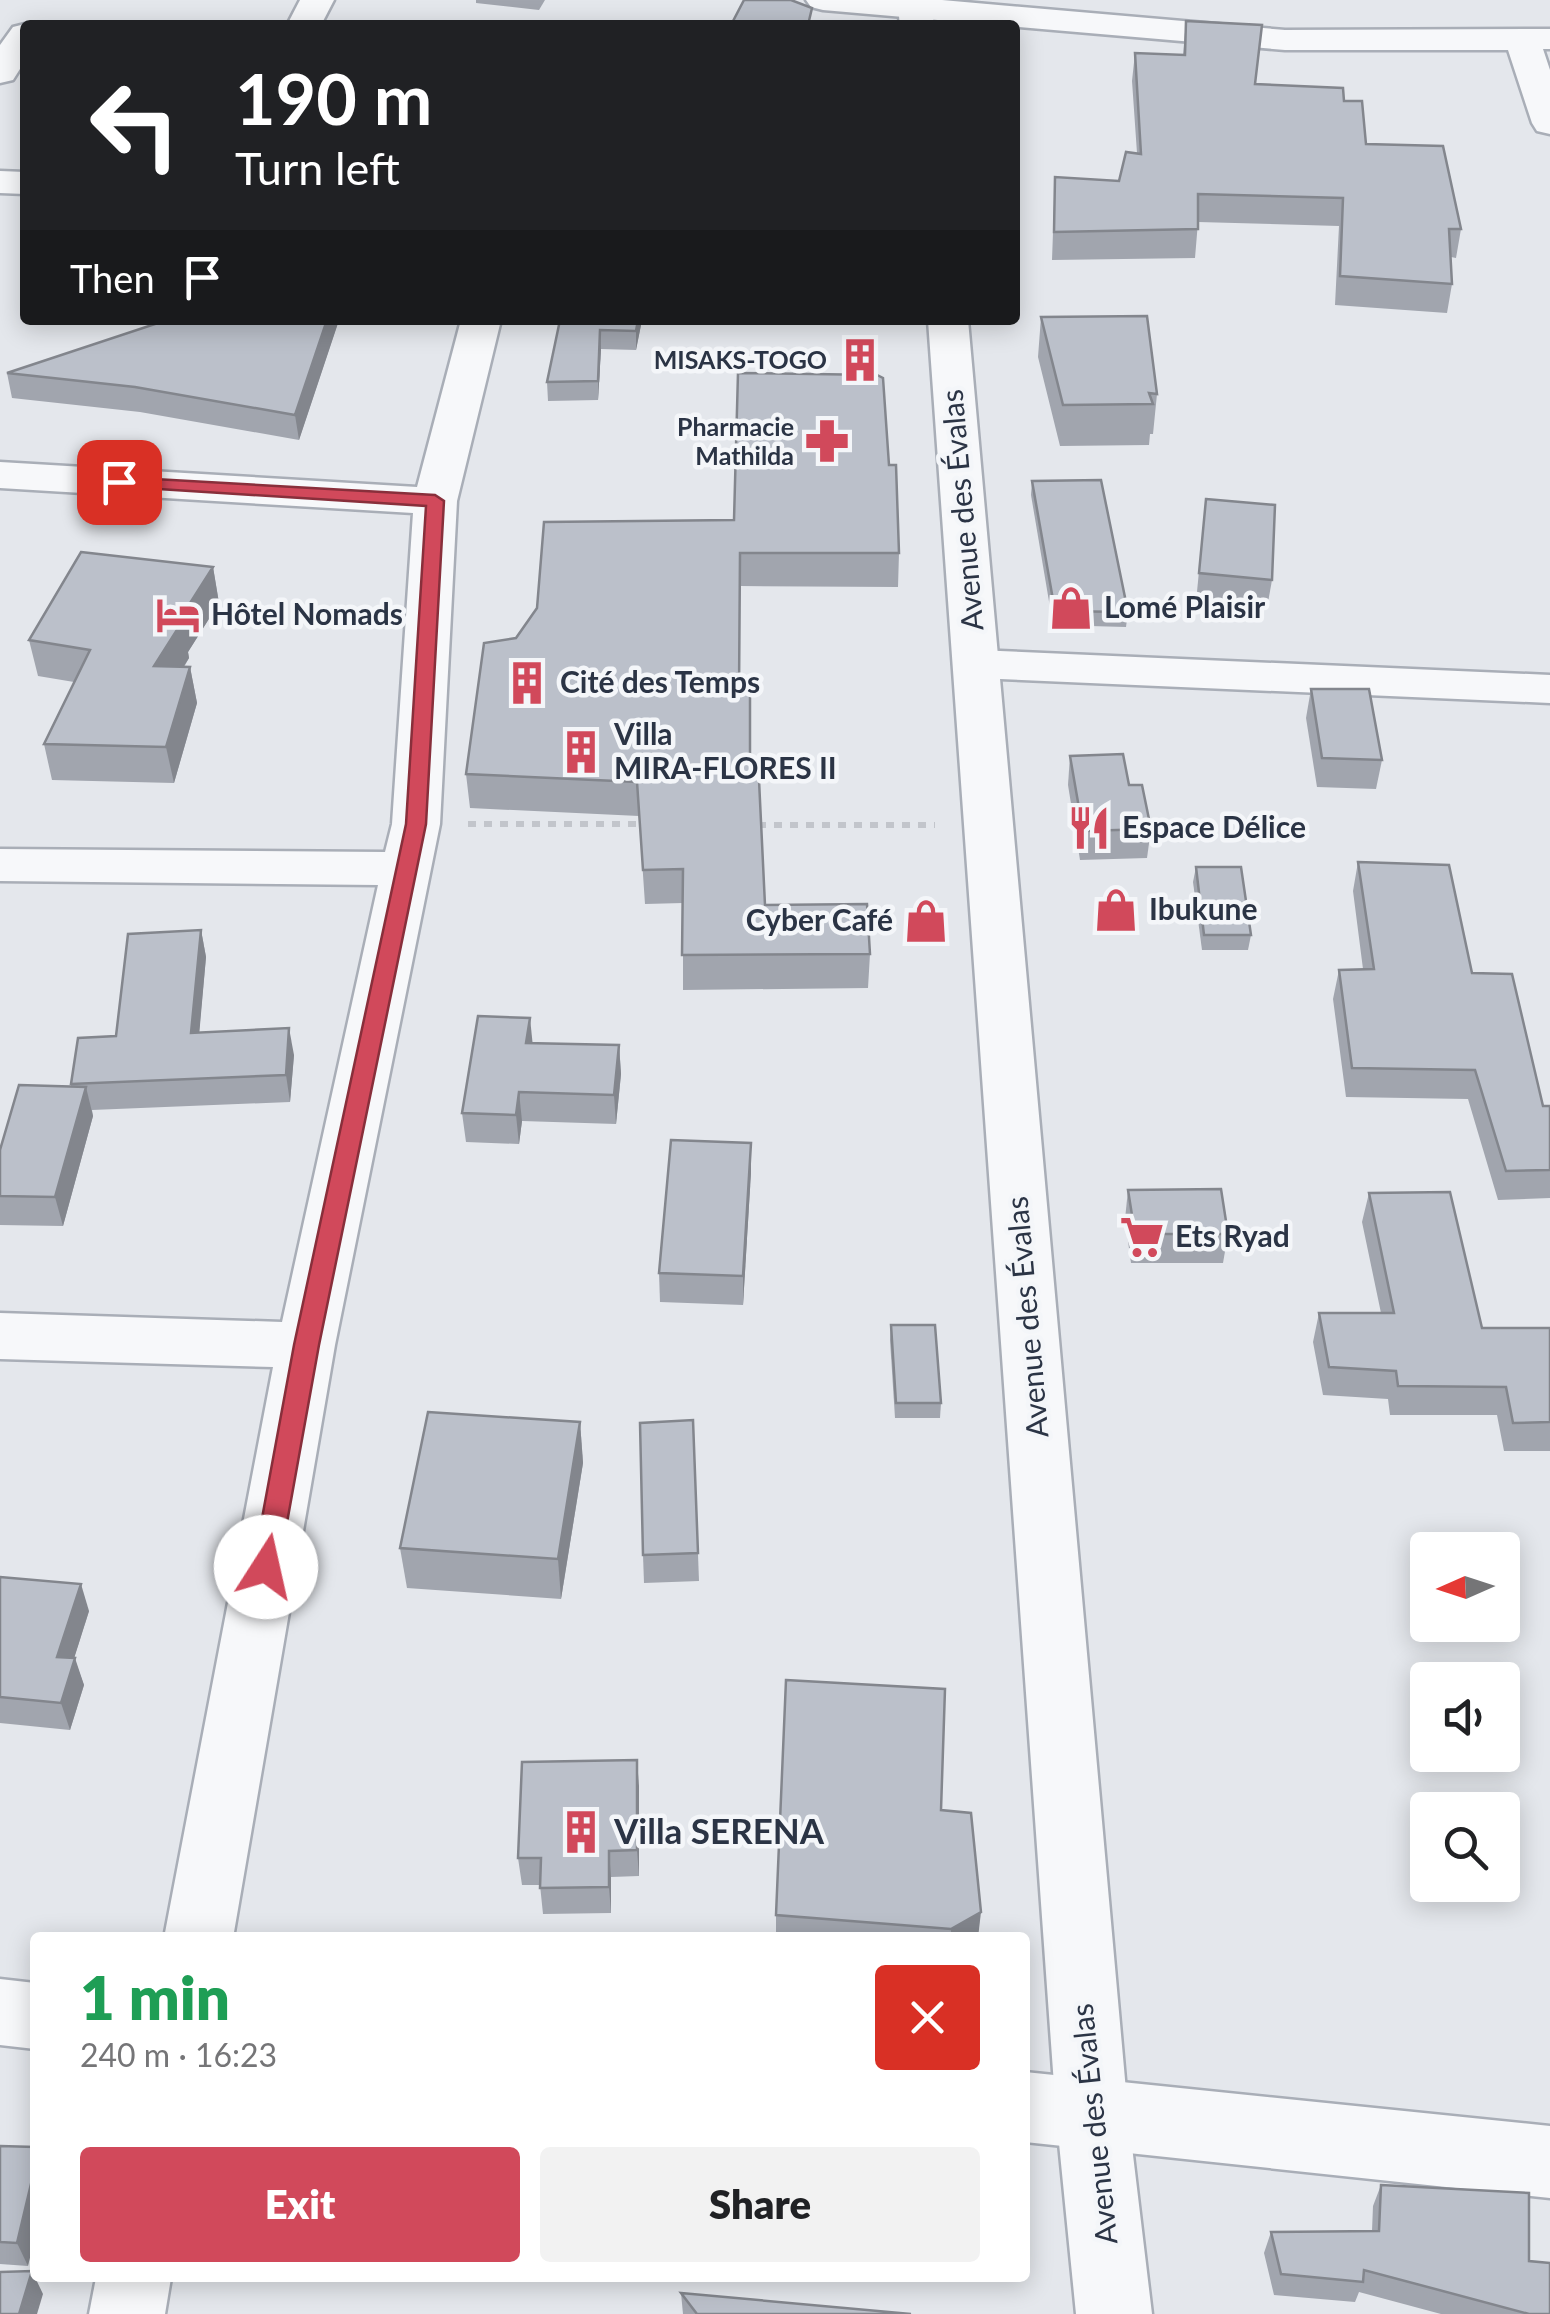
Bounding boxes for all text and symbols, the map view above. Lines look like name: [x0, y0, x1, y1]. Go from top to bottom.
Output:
text: 190 m: [235, 56, 432, 140]
icon: left: [70, 60, 200, 190]
text: Turn left: [235, 141, 400, 195]
icon: arrive: [175, 250, 230, 305]
text: Then: [70, 255, 155, 301]
building icon: MISAKS-TOGO: [836, 336, 884, 384]
place label: MISAKS-TOGO: [654, 344, 827, 374]
street label: Avenue des Évalas: [933, 388, 989, 632]
place label: Pharmacie Mathilda: [677, 411, 794, 470]
pharmacy icon: Pharmacie Mathilda: [803, 417, 851, 465]
pin: [77, 440, 162, 525]
icon: arrive: [92, 455, 147, 510]
shop icon: Lomé Plaisir: [1047, 584, 1095, 632]
place label: Lomé Plaisir: [1104, 588, 1266, 624]
hotel icon: Hôtel Nomads: [154, 591, 202, 639]
place label: Hôtel Nomads: [211, 595, 403, 631]
building icon: Cité des Temps: [503, 659, 551, 707]
place label: Cité des Temps: [560, 663, 760, 699]
place label: Villa MIRA-FLORES II: [613, 715, 837, 785]
building icon: Villa MIRA-FLORES II: [557, 728, 605, 776]
restaurant icon: Espace Délice: [1065, 804, 1113, 852]
place label: Espace Délice: [1122, 808, 1306, 844]
shop icon: Ibukune: [1092, 886, 1140, 934]
place label: Ibukune: [1149, 890, 1258, 926]
shop icon: Cyber Café: [902, 897, 950, 945]
place label: Cyber Café: [746, 901, 893, 937]
street label: Avenue des Évalas: [998, 1195, 1054, 1439]
supermarket icon: Ets Ryad: [1118, 1213, 1166, 1261]
place label: Ets Ryad: [1175, 1217, 1290, 1253]
position arrow: [214, 1515, 318, 1619]
north arrow: [1410, 1532, 1520, 1642]
map controls: [1410, 1532, 1520, 1902]
button: sound: [1410, 1662, 1520, 1772]
button: search: [1410, 1792, 1520, 1902]
building icon: Villa SERENA: [557, 1808, 605, 1856]
place label: Villa SERENA: [613, 1809, 825, 1851]
text: 1 min: [80, 1961, 230, 2033]
button: close: [875, 1965, 980, 2070]
street label: Avenue des Évalas: [1062, 2002, 1124, 2246]
text: 240 m · 16:23: [80, 2035, 277, 2074]
button: Exit: [80, 2147, 520, 2262]
button: Share: [540, 2147, 980, 2262]

